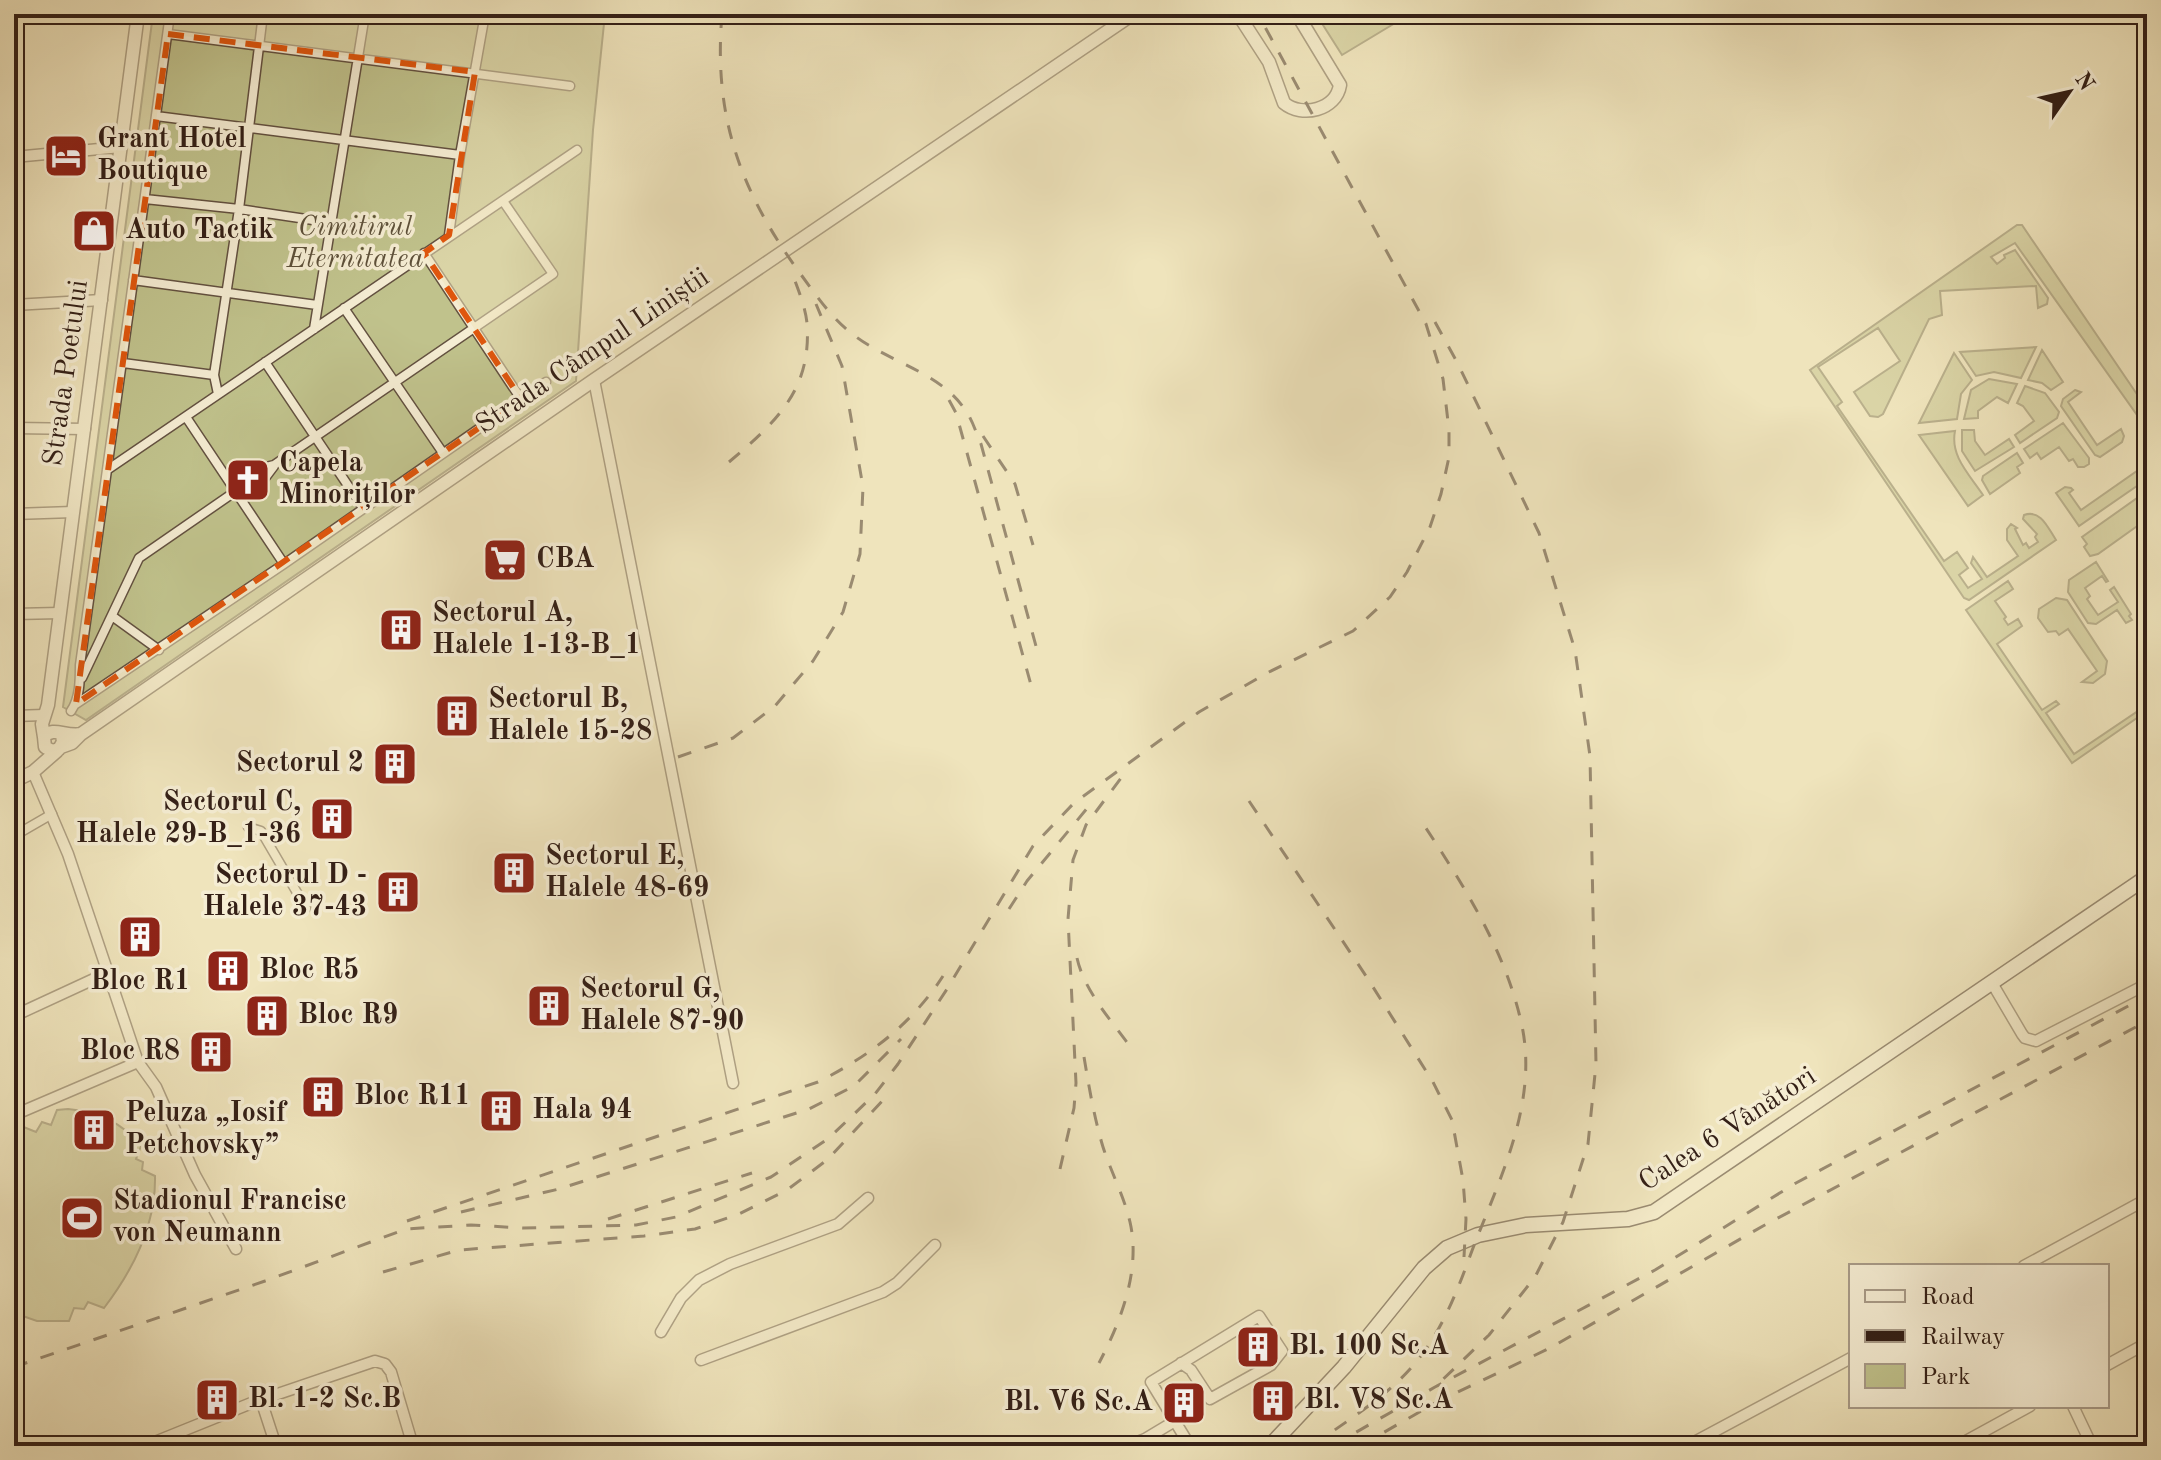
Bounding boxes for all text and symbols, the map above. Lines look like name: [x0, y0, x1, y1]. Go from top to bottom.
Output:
north arrow: [2029, 52, 2109, 132]
text: N: [2070, 69, 2098, 95]
place label: Grant Hotel Boutique: [97, 126, 247, 186]
hotel icon: Grant Hotel Boutique: [42, 132, 90, 180]
shop icon: Auto Tactik: [70, 207, 118, 255]
park label: Cimitirul Eternitatea: [286, 214, 423, 274]
place label: Auto Tactik: [125, 217, 274, 245]
street label: Strada Câmpul Liniștii: [471, 264, 715, 440]
street label: Strada Poetului: [40, 278, 94, 468]
place label: Capela Minoriților: [279, 450, 416, 510]
church icon: Capela Minoriților: [224, 456, 272, 504]
supermarket icon: CBA: [481, 536, 529, 584]
place label: CBA: [536, 546, 595, 574]
place label: Sectorul A, Halele 1-13-B_1: [432, 600, 641, 660]
building icon: Sectorul A, Halele 1-13-B_1: [377, 606, 425, 654]
place label: Sectorul B, Halele 15-28: [488, 686, 652, 746]
building icon: Sectorul B, Halele 15-28: [433, 692, 481, 740]
building icon: Sectorul 2: [371, 740, 419, 788]
place label: Sectorul 2: [236, 750, 364, 778]
place label: Sectorul C, Halele 29-B_1-36: [76, 789, 301, 849]
building icon: Sectorul C, Halele 29-B_1-36: [308, 795, 356, 843]
place label: Sectorul E, Halele 48-69: [545, 843, 709, 903]
building icon: Sectorul E, Halele 48-69: [490, 849, 538, 897]
place label: Sectorul D - Halele 37-43: [203, 862, 367, 922]
building icon: Sectorul D - Halele 37-43: [374, 868, 422, 916]
building icon: Bloc R1: [116, 913, 164, 961]
building icon: Bloc R5: [204, 947, 252, 995]
place label: Bloc R5: [259, 957, 359, 985]
place label: Bloc R1: [90, 968, 190, 996]
place label: Sectorul G, Halele 87-90: [580, 976, 744, 1036]
building icon: Sectorul G, Halele 87-90: [525, 982, 573, 1030]
building icon: Bloc R9: [243, 992, 291, 1040]
place label: Bloc R9: [298, 1002, 398, 1030]
building icon: Bloc R8: [187, 1028, 235, 1076]
place label: Bloc R8: [80, 1038, 180, 1066]
street label: Calea 6 Vânători: [1635, 1063, 1821, 1197]
building icon: Bloc R11: [299, 1073, 347, 1121]
place label: Bloc R11: [354, 1083, 470, 1111]
building icon: Hala 94: [477, 1087, 525, 1135]
place label: Hala 94: [532, 1097, 632, 1125]
place label: Peluza „Iosif Petchovsky”: [125, 1100, 288, 1160]
building icon: Peluza „Iosif Petchovsky”: [70, 1106, 118, 1154]
place label: Stadionul Francisc von Neumann: [113, 1188, 347, 1248]
sports icon: Stadionul Francisc von Neumann: [58, 1194, 106, 1242]
legend: [1849, 1264, 2109, 1408]
text: Road: [1921, 1286, 1974, 1310]
building icon: Bl. 100 Sc.A: [1234, 1323, 1282, 1371]
text: Railway: [1921, 1326, 2005, 1350]
place label: Bl. 100 Sc.A: [1289, 1333, 1449, 1361]
text: Park: [1921, 1366, 1970, 1390]
building icon: Bl. 1-2 Sc.B: [193, 1376, 241, 1424]
building icon: Bl. V8 Sc.A: [1249, 1377, 1297, 1425]
building icon: Bl. V6 Sc.A: [1160, 1379, 1208, 1427]
place label: Bl. 1-2 Sc.B: [248, 1386, 401, 1414]
place label: Bl. V8 Sc.A: [1304, 1387, 1453, 1415]
place label: Bl. V6 Sc.A: [1004, 1389, 1153, 1417]

